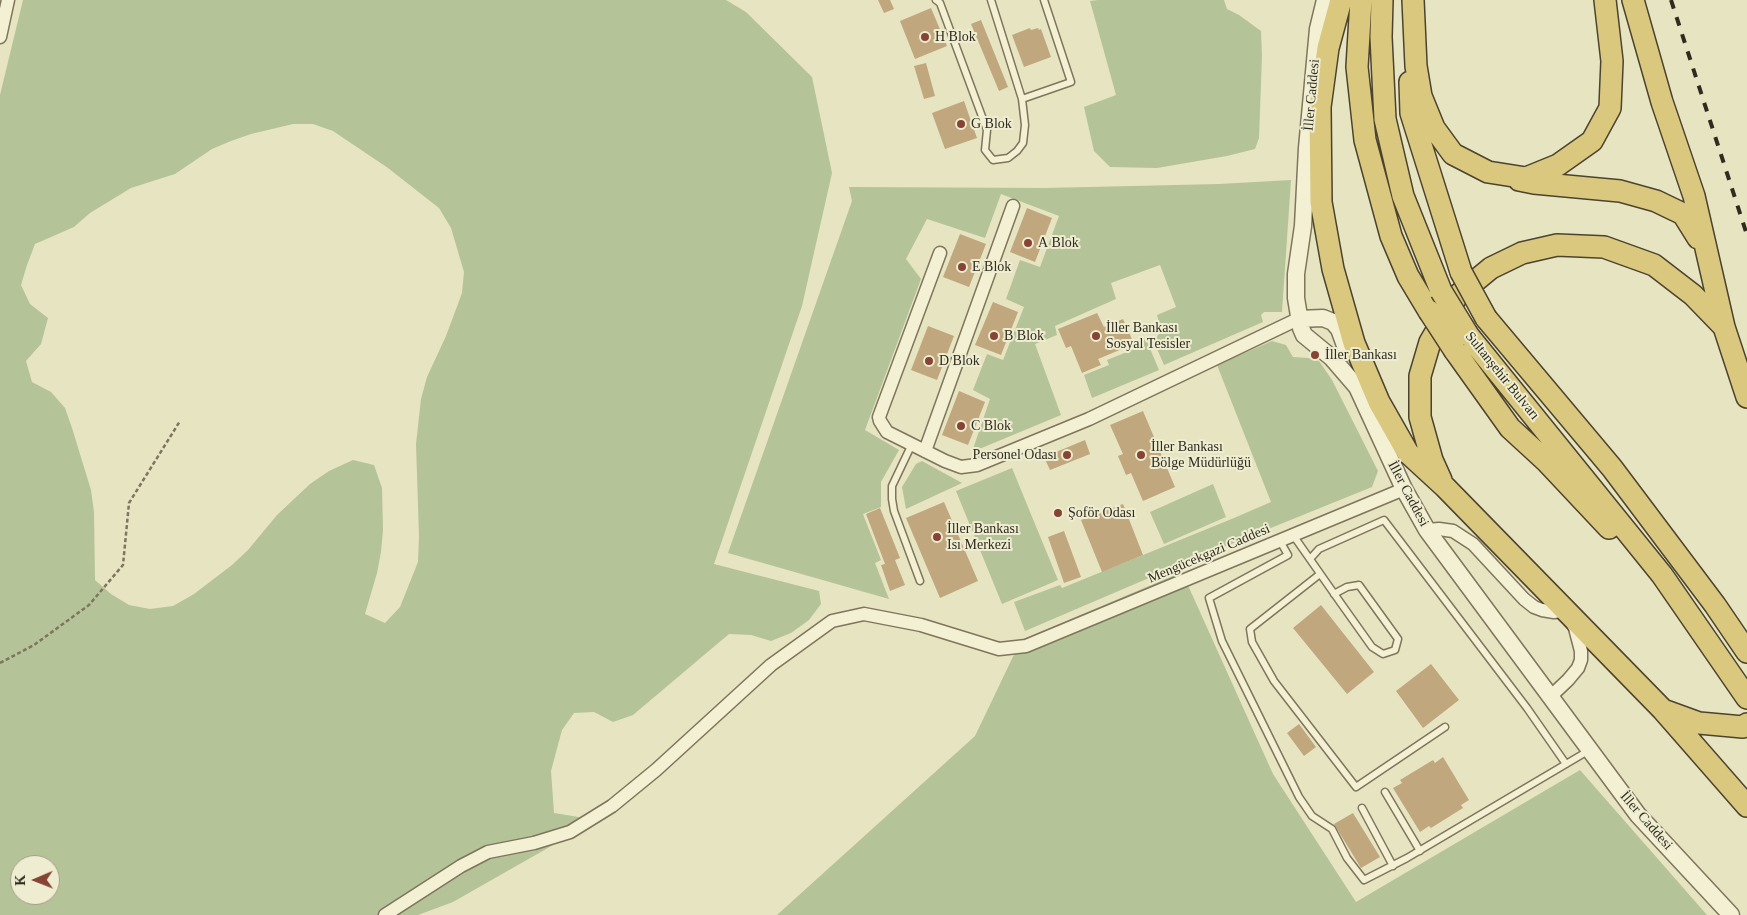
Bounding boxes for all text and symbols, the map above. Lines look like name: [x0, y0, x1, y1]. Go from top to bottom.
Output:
place label: H Blok: [935, 29, 976, 45]
marker: H Blok: [919, 31, 931, 43]
street label: İller Caddesi: [1300, 58, 1324, 132]
place label: G Blok: [971, 116, 1012, 132]
marker: G Blok: [955, 118, 967, 130]
place label: A Blok: [1038, 235, 1079, 251]
marker: A Blok: [1022, 237, 1034, 249]
place label: E Blok: [972, 259, 1011, 275]
marker: E Blok: [956, 261, 968, 273]
place label: İller Bankası Sosyal Tesisler: [1106, 320, 1190, 352]
place label: B Blok: [1004, 328, 1044, 344]
street label: Sultanşehir Bulvarı: [1461, 329, 1543, 423]
marker: B Blok: [988, 330, 1000, 342]
marker: İller Bankası Sosyal Tesisler: [1090, 330, 1102, 342]
place label: İller Bankası: [1325, 347, 1397, 363]
marker: İller Bankası: [1309, 349, 1321, 361]
place label: D Blok: [939, 353, 980, 369]
marker: D Blok: [923, 355, 935, 367]
place label: C Blok: [971, 418, 1011, 434]
marker: C Blok: [955, 420, 967, 432]
place label: İller Bankası Bölge Müdürlüğü: [1151, 439, 1251, 472]
place label: Personel Odası: [973, 447, 1057, 463]
marker: Personel Odası: [1061, 449, 1073, 461]
marker: İller Bankası Bölge Müdürlüğü: [1135, 449, 1147, 461]
street label: İller Caddesi: [1384, 458, 1432, 530]
place label: Şoför Odası: [1068, 505, 1135, 521]
marker: Şoför Odası: [1052, 507, 1064, 519]
place label: İller Bankası Isı Merkezi: [947, 521, 1019, 554]
street label: Mengücekgazi Caddesi: [1145, 521, 1273, 587]
marker: İller Bankası Isı Merkezi: [931, 531, 943, 543]
street label: İller Caddesi: [1616, 788, 1676, 854]
north arrow: [10, 855, 60, 905]
text: K: [13, 875, 28, 886]

